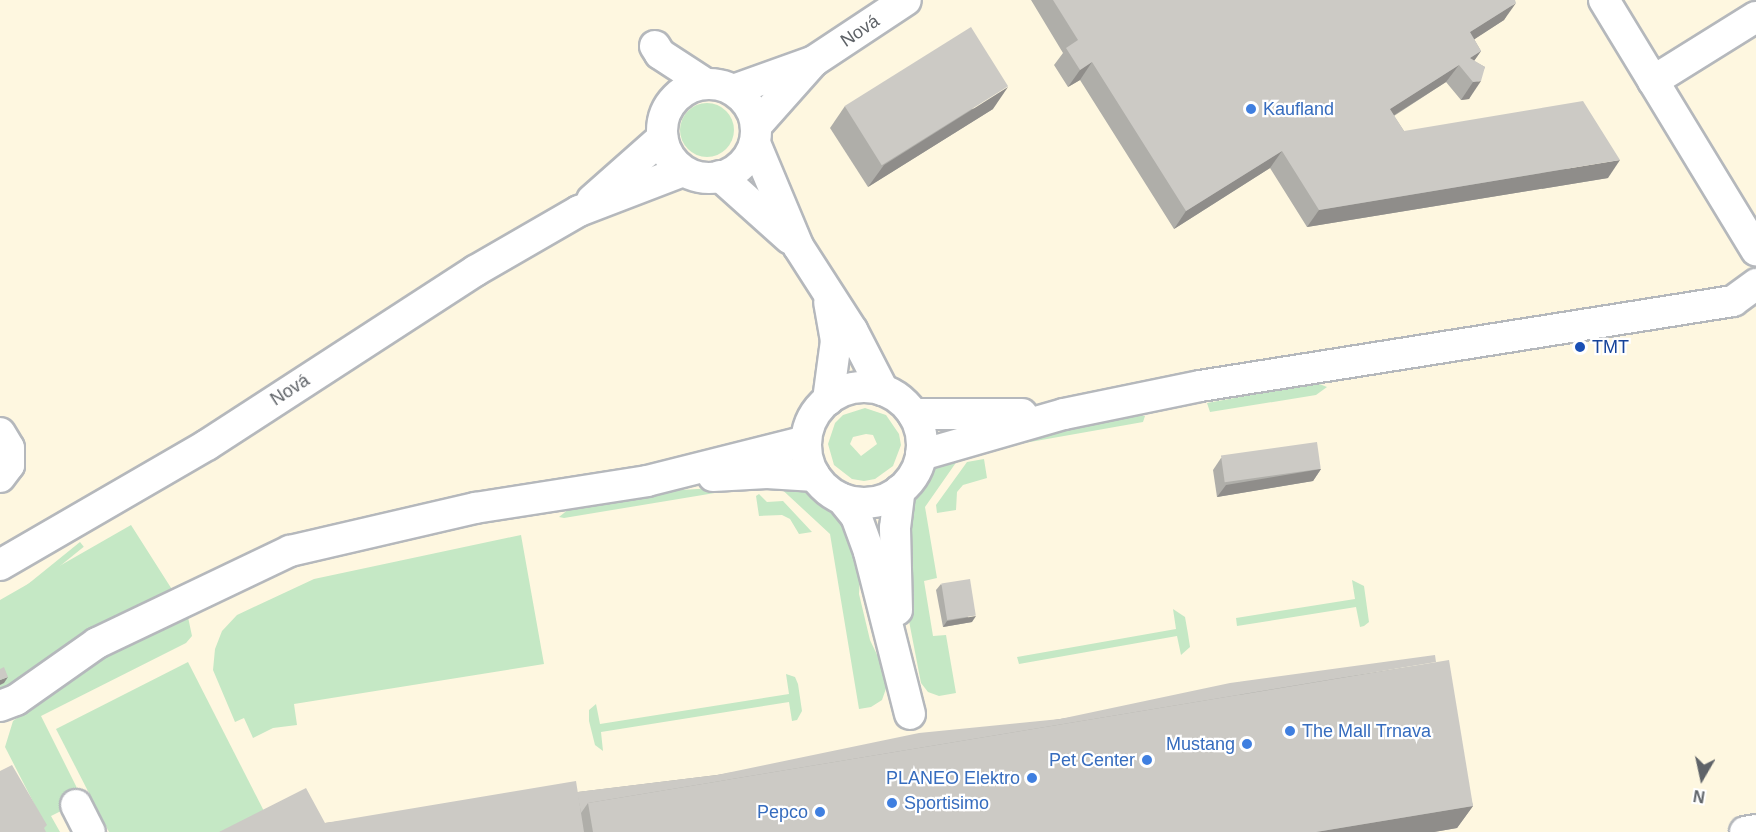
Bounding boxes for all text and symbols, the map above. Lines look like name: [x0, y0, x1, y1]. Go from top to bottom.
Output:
street label: Nová: [837, 10, 883, 52]
place label: Kaufland: [1263, 98, 1334, 120]
marker: Kaufland: [1244, 102, 1258, 116]
place label: TMT: [1592, 336, 1629, 358]
marker: TMT: [1573, 340, 1587, 354]
street label: Nová: [266, 369, 314, 411]
place label: The Mall Trnava: [1302, 720, 1431, 742]
marker: The Mall Trnava: [1283, 724, 1297, 738]
place label: Mustang: [1166, 733, 1235, 755]
marker: Mustang: [1240, 737, 1254, 751]
north arrow: [1672, 748, 1732, 808]
place label: Pet Center: [1049, 749, 1135, 771]
marker: Pet Center: [1140, 753, 1154, 767]
place label: PLANEO Elektro: [886, 767, 1020, 789]
marker: PLANEO Elektro: [1025, 771, 1039, 785]
text: N: [1692, 787, 1706, 806]
place label: Sportisimo: [904, 792, 989, 814]
marker: Sportisimo: [885, 796, 899, 810]
place label: Pepco: [757, 801, 808, 823]
marker: Pepco: [813, 805, 827, 819]

